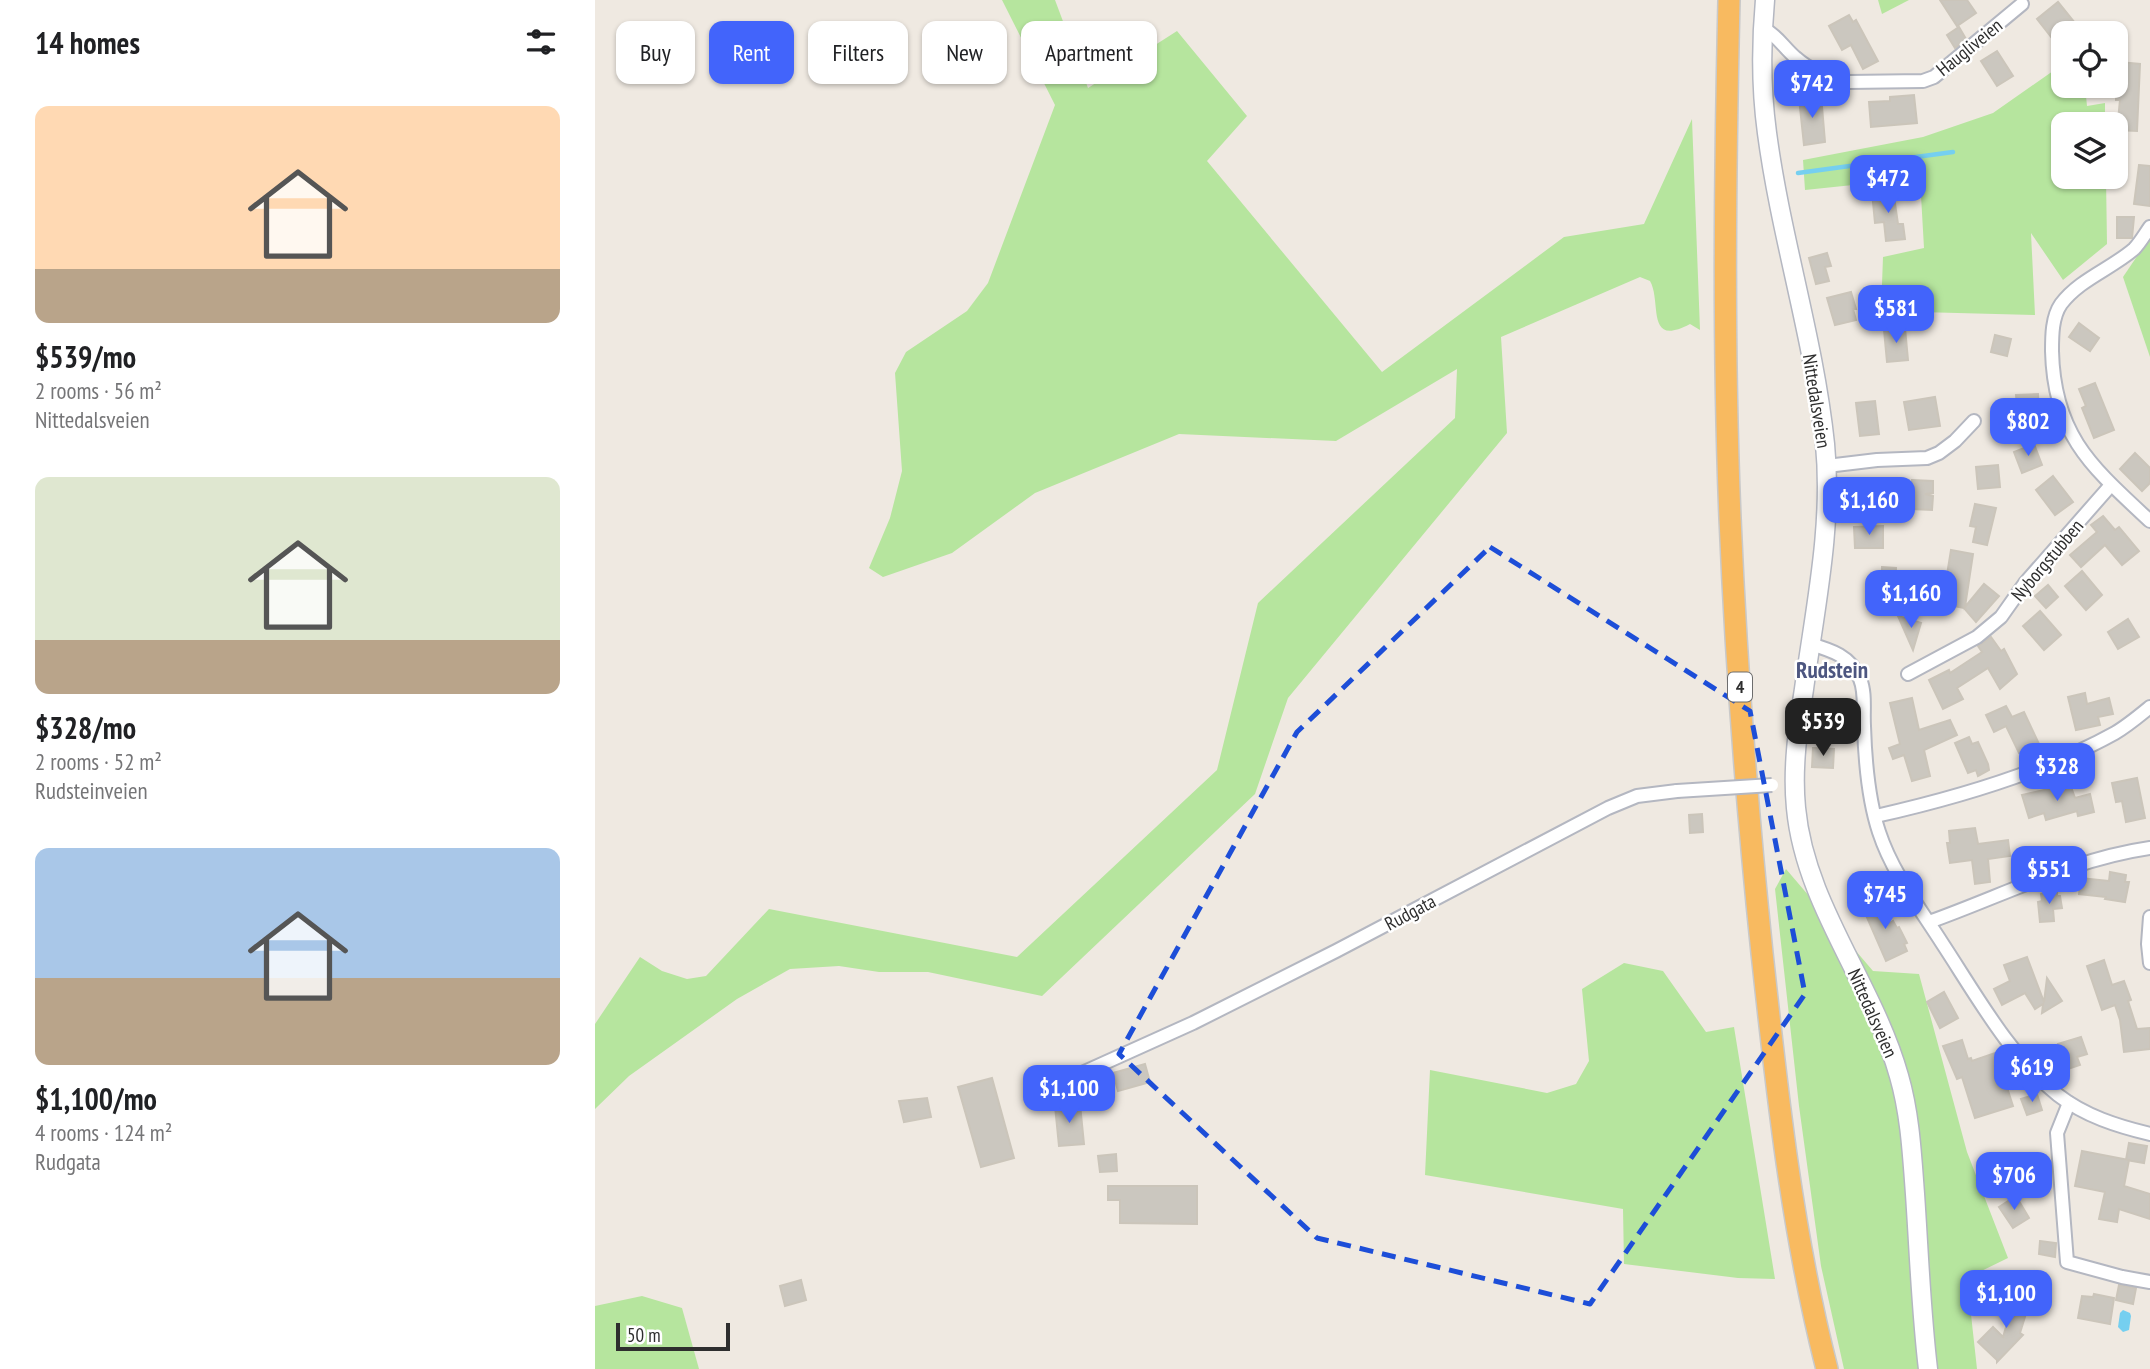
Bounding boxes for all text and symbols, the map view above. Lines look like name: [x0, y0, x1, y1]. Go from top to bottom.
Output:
street label: Haugliveien: [1931, 13, 2007, 81]
chip: Buy: [616, 21, 695, 84]
chip: Rent: [709, 21, 794, 84]
chip: Filters: [808, 21, 908, 84]
chip: New: [922, 21, 1007, 84]
chip: Apartment: [1021, 21, 1157, 84]
map controls: [2051, 21, 2128, 189]
button: locate: [2051, 21, 2128, 98]
text: 14 homes: [35, 23, 140, 62]
icon: filters: [522, 23, 560, 61]
pin: $742: [1771, 60, 1853, 120]
text: $742: [1790, 68, 1834, 97]
button: layers: [2051, 112, 2128, 189]
icon: home: [235, 151, 361, 277]
pin: $472: [1847, 156, 1929, 215]
text: $472: [1866, 163, 1910, 192]
pin: $581: [1855, 286, 1937, 345]
text: $581: [1874, 293, 1918, 322]
text: $539/mo: [35, 337, 136, 376]
street label: Nittedalsveien: [1798, 352, 1836, 450]
text: 2 rooms · 56 m²: [35, 376, 162, 405]
pin: $802: [1987, 398, 2069, 458]
text: Nittedalsveien: [35, 405, 150, 434]
text: $802: [2006, 406, 2050, 435]
pin: $1,160: [1812, 477, 1926, 537]
text: $1,160: [1839, 485, 1899, 514]
street label: Nyborgstubben: [2006, 514, 2088, 606]
icon: home: [235, 522, 361, 648]
pin: $1,160: [1854, 570, 1968, 630]
text: $1,160: [1881, 578, 1941, 607]
district label: Rudstein: [1796, 655, 1868, 684]
road number: 4: [1728, 672, 1752, 702]
pin: $539: [1782, 698, 1864, 758]
text: $539: [1801, 706, 1845, 735]
text: $328/mo: [35, 708, 136, 747]
pin: $328: [2016, 744, 2098, 803]
text: 2 rooms · 52 m²: [35, 747, 162, 776]
text: $328: [2035, 751, 2079, 780]
text: Rudsteinveien: [35, 776, 148, 805]
pin: $551: [2008, 846, 2090, 906]
text: $551: [2027, 854, 2071, 883]
pin: $745: [1844, 872, 1926, 931]
text: $745: [1863, 879, 1907, 908]
street label: Rudgata: [1380, 889, 1440, 935]
icon: home: [235, 893, 361, 1019]
street label: Nittedalsveien: [1843, 965, 1903, 1061]
pin: $619: [1991, 1044, 2073, 1104]
text: $619: [2010, 1052, 2054, 1081]
pin: $1,100: [1012, 1066, 1126, 1125]
text: $1,100: [1039, 1073, 1099, 1102]
text: $1,100/mo: [35, 1079, 157, 1118]
text: 4 rooms · 124 m²: [35, 1118, 172, 1147]
text: Rudgata: [35, 1147, 101, 1176]
pin: $706: [1973, 1152, 2055, 1212]
text: $706: [1992, 1160, 2036, 1189]
pin: $1,100: [1949, 1270, 2063, 1330]
text: $1,100: [1976, 1278, 2036, 1307]
scale bar: [616, 1320, 730, 1352]
text: 50 m: [627, 1323, 661, 1347]

